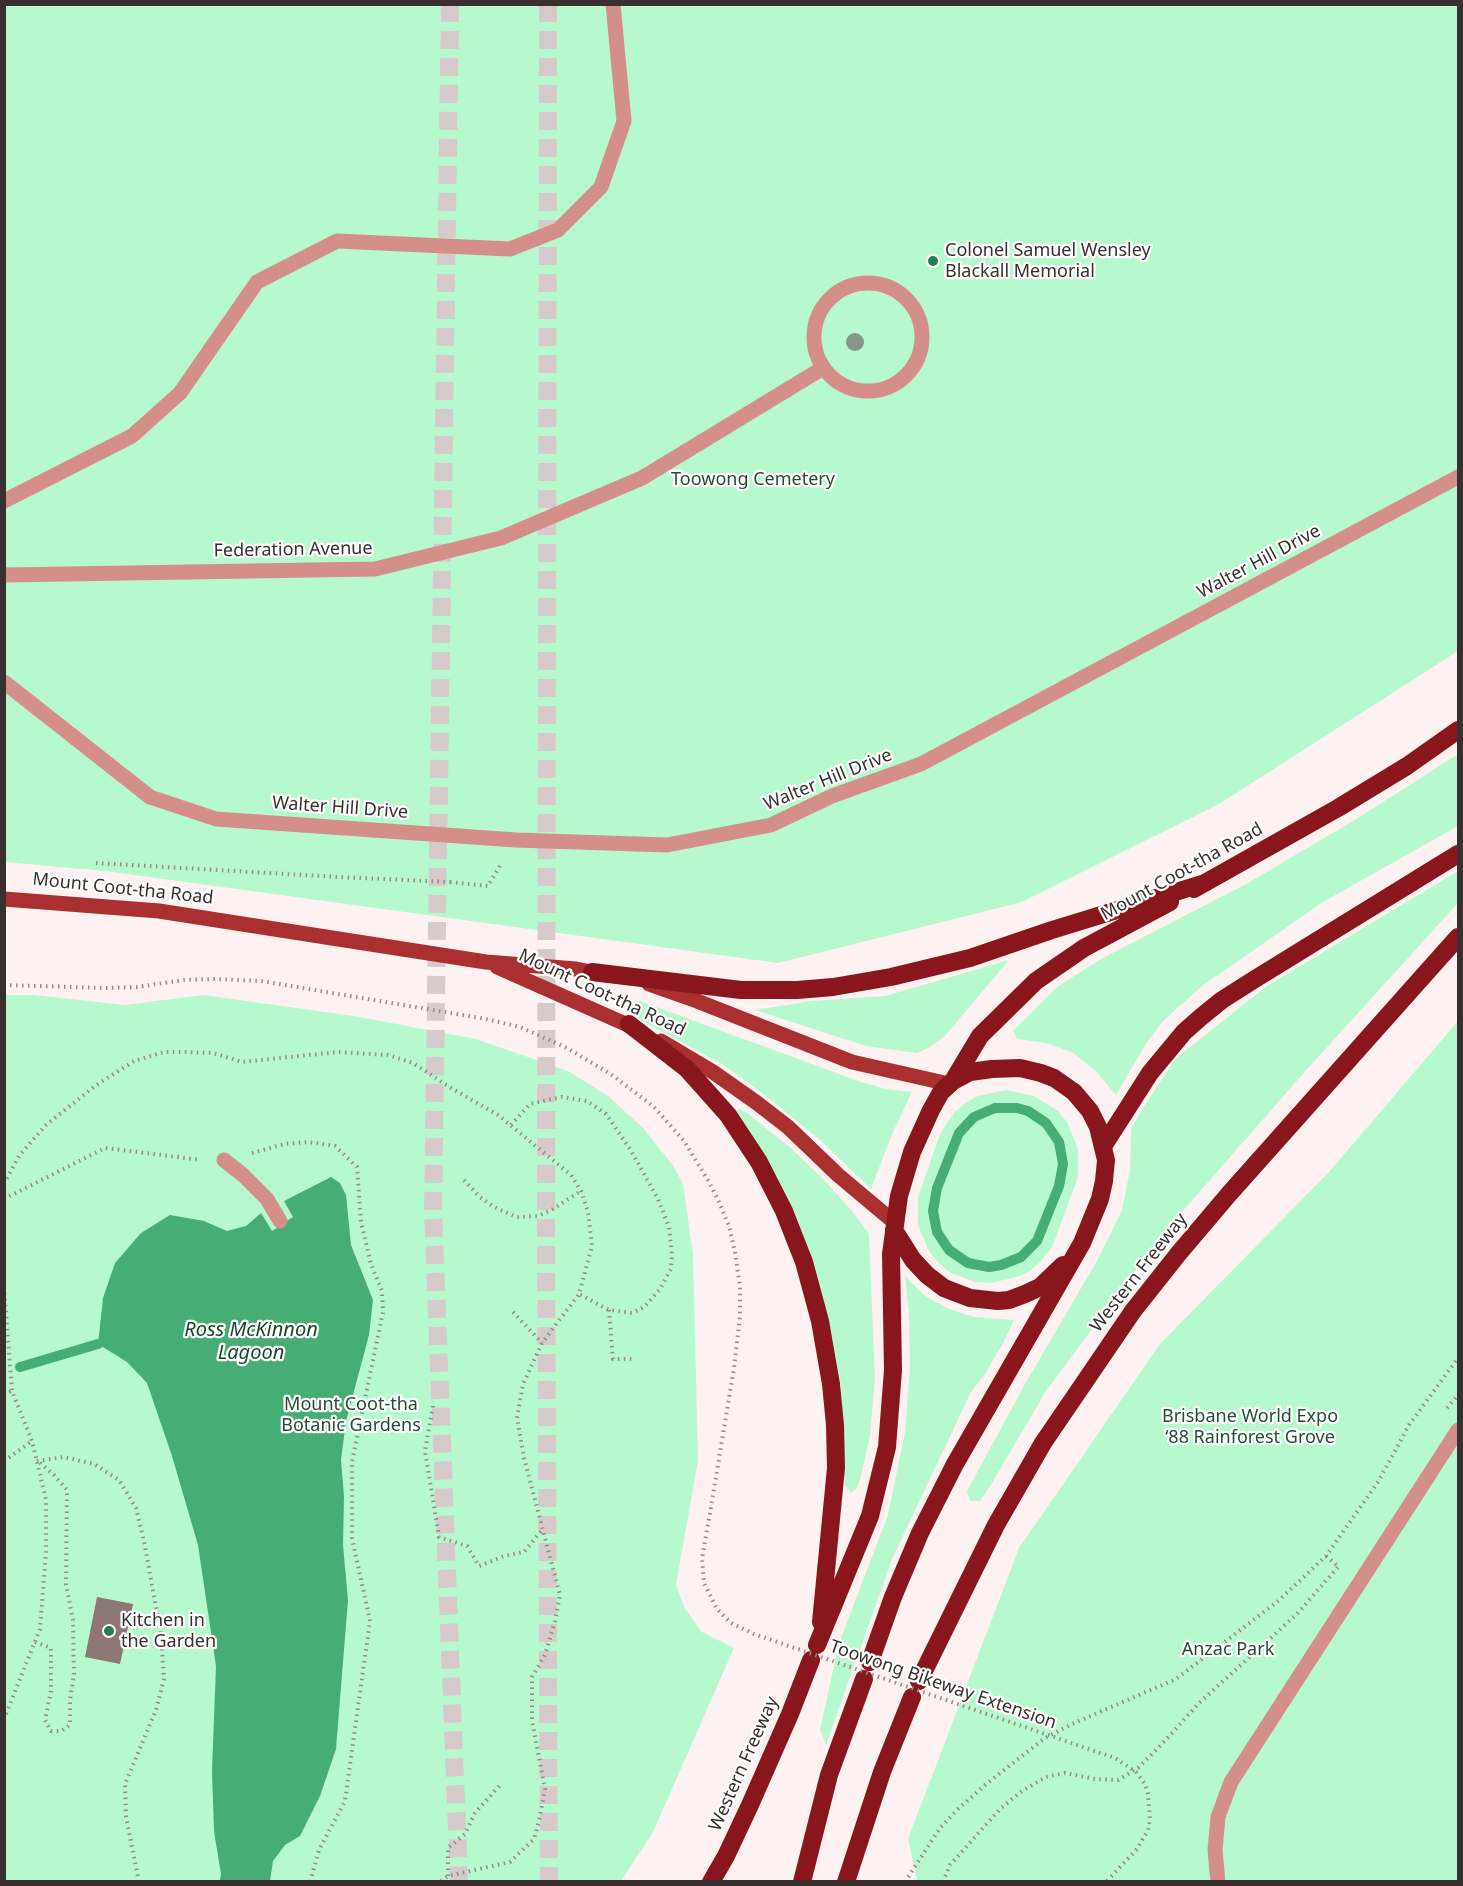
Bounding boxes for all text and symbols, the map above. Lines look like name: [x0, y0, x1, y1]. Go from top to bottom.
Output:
place label: Colonel Samuel Wensley Blackall Memorial: [945, 240, 1151, 282]
marker: Colonel Samuel Wensley Blackall Memorial: [926, 254, 940, 268]
park label: Toowong Cemetery: [671, 469, 835, 491]
street label: Walter Hill Drive: [1194, 520, 1324, 604]
street label: Federation Avenue: [213, 538, 373, 562]
street label: Walter Hill Drive: [761, 744, 895, 816]
street label: Walter Hill Drive: [271, 792, 409, 824]
street label: Mount Coot-tha Road: [1097, 818, 1267, 926]
street label: Mount Coot-tha Road: [31, 869, 215, 909]
street label: Mount Coot-tha Road: [515, 945, 689, 1041]
street label: Western Freeway: [1086, 1209, 1192, 1337]
water label: Ross McKinnon Lagoon: [184, 1318, 318, 1365]
park label: Mount Coot-tha Botanic Gardens: [281, 1394, 421, 1436]
park label: Brisbane World Expo ‘88 Rainforest Grove: [1162, 1406, 1338, 1448]
place label: Kitchen in the Garden: [121, 1610, 216, 1652]
marker: Kitchen in the Garden: [102, 1624, 116, 1638]
street label: Toowong Bikeway Extension: [827, 1636, 1059, 1734]
park label: Anzac Park: [1182, 1639, 1274, 1661]
street label: Western Freeway: [705, 1693, 783, 1835]

